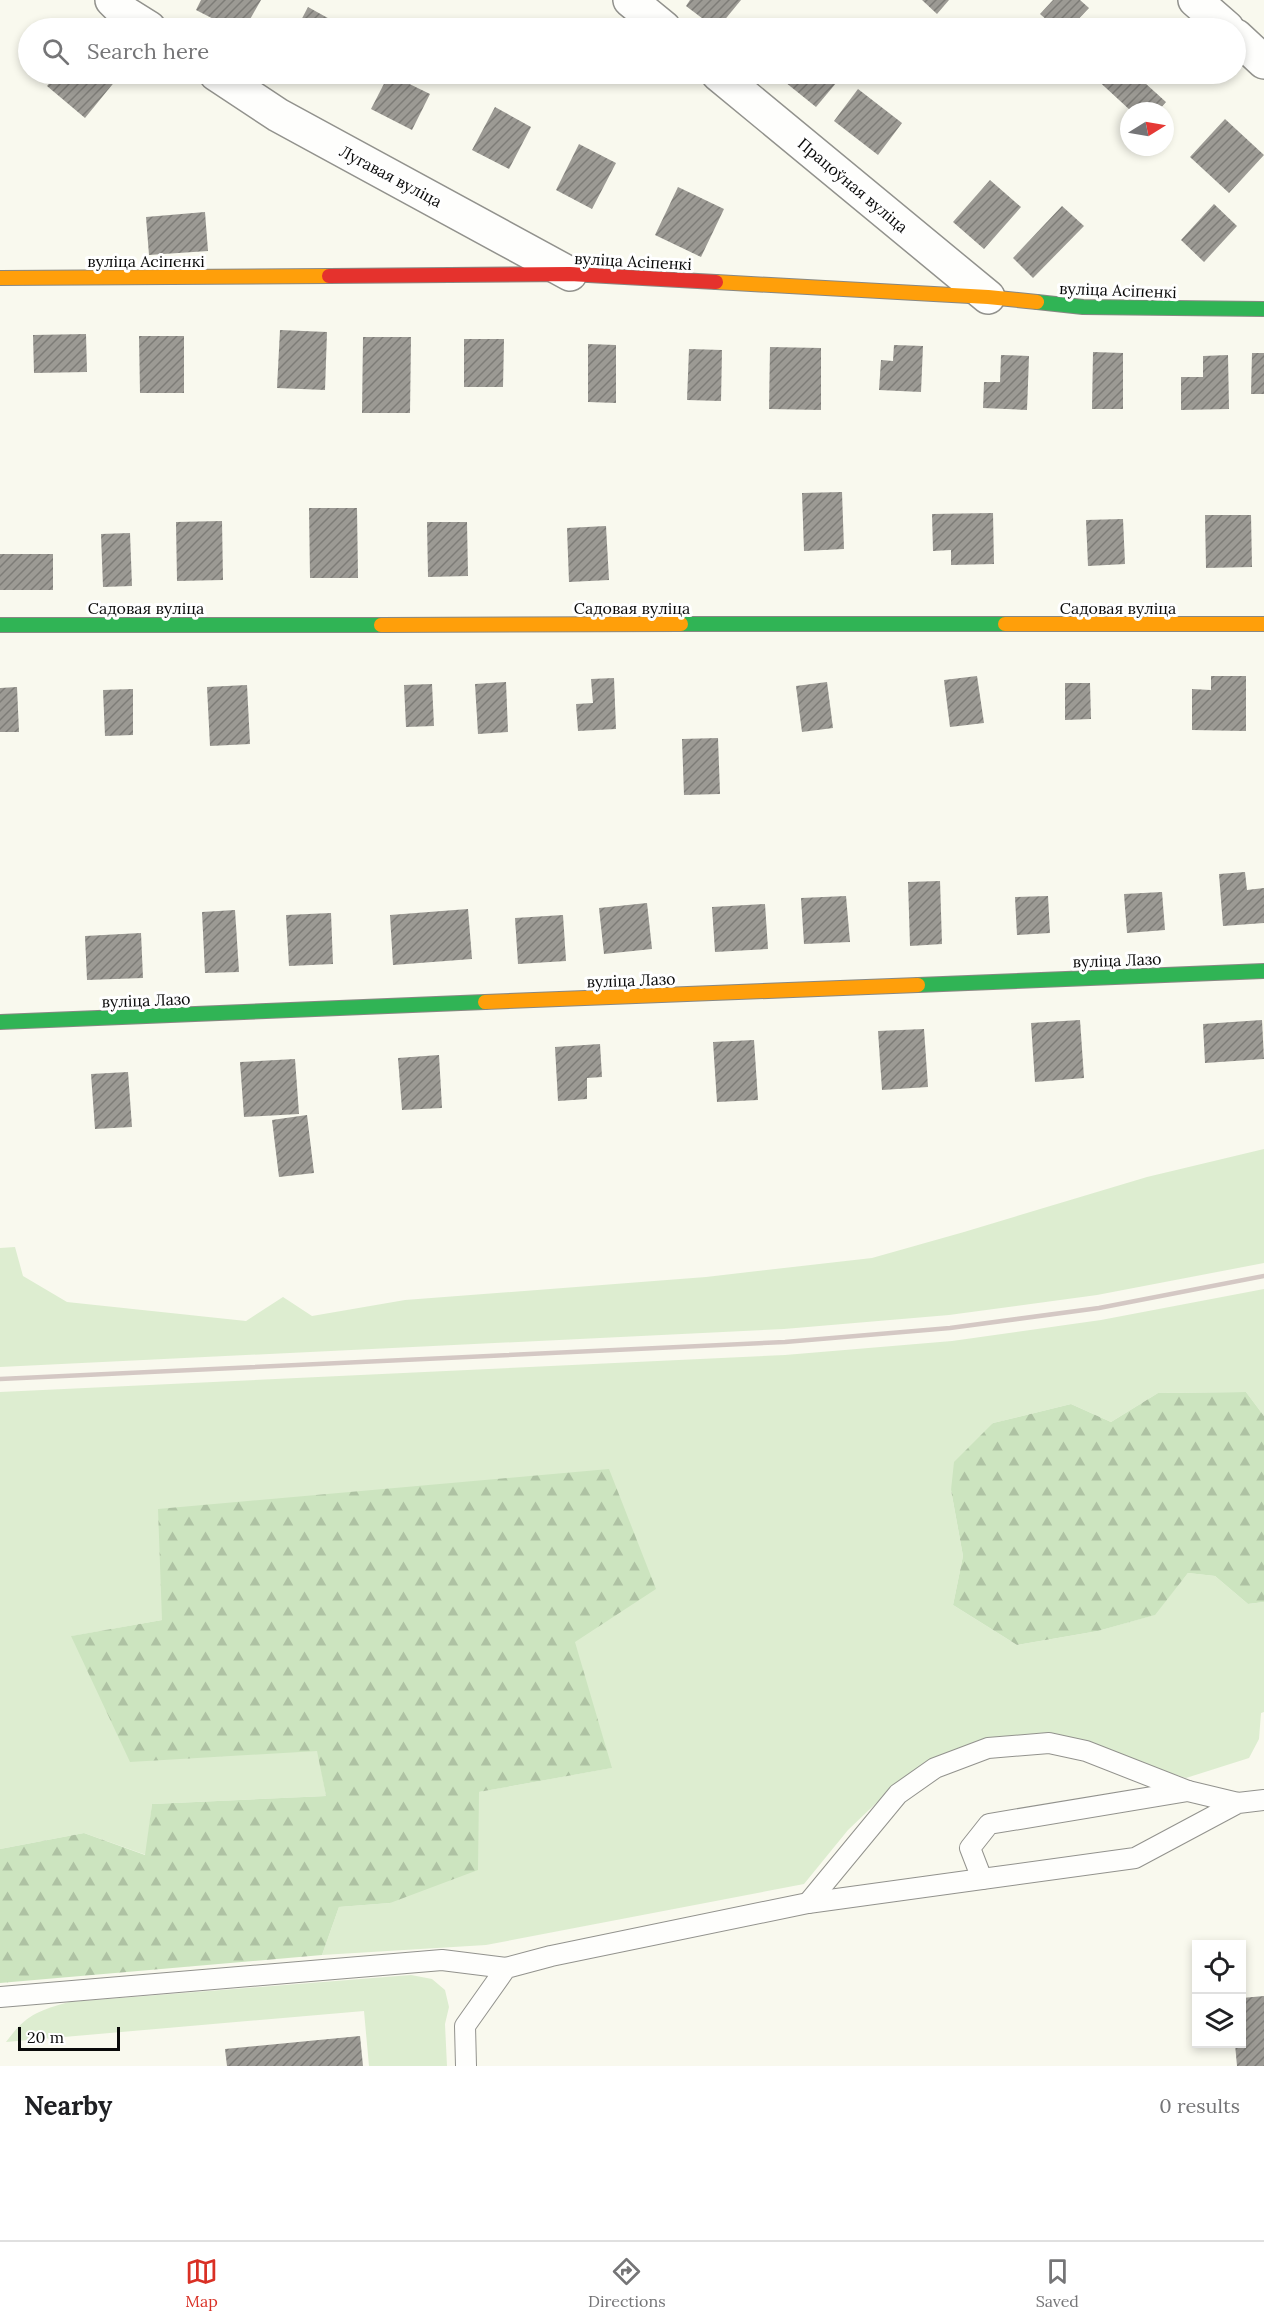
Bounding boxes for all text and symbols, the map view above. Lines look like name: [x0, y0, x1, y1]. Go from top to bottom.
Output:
search box: [18, 18, 1246, 84]
icon: search: [39, 35, 72, 68]
text: Search here: [87, 37, 209, 65]
north arrow: [1120, 102, 1174, 156]
street label: Працоўная вуліца: [794, 133, 912, 237]
street label: Лугавая вуліца: [336, 141, 446, 211]
street label: вуліца Асіпенкі: [574, 248, 692, 274]
street label: вуліца Асіпенкі: [87, 251, 205, 271]
street label: вуліца Асіпенкі: [1059, 278, 1177, 302]
street label: Садовая вуліца: [88, 598, 204, 618]
street label: Садовая вуліца: [574, 598, 690, 618]
street label: Садовая вуліца: [1060, 598, 1176, 618]
street label: вуліца Лазо: [1072, 948, 1162, 972]
street label: вуліца Лазо: [586, 968, 676, 992]
street label: вуліца Лазо: [101, 988, 191, 1012]
map controls: [1192, 1940, 1246, 2048]
button: locate: [1192, 1940, 1246, 1994]
button: layers: [1192, 1994, 1246, 2048]
scale bar: [18, 2024, 120, 2052]
text: 20 m: [27, 2027, 64, 2047]
text: Nearby: [24, 2089, 112, 2122]
text: 0 results: [1159, 2093, 1240, 2118]
tab: Map: [185, 2255, 218, 2311]
tab: Directions: [588, 2255, 666, 2311]
tab: Saved: [1036, 2255, 1079, 2311]

